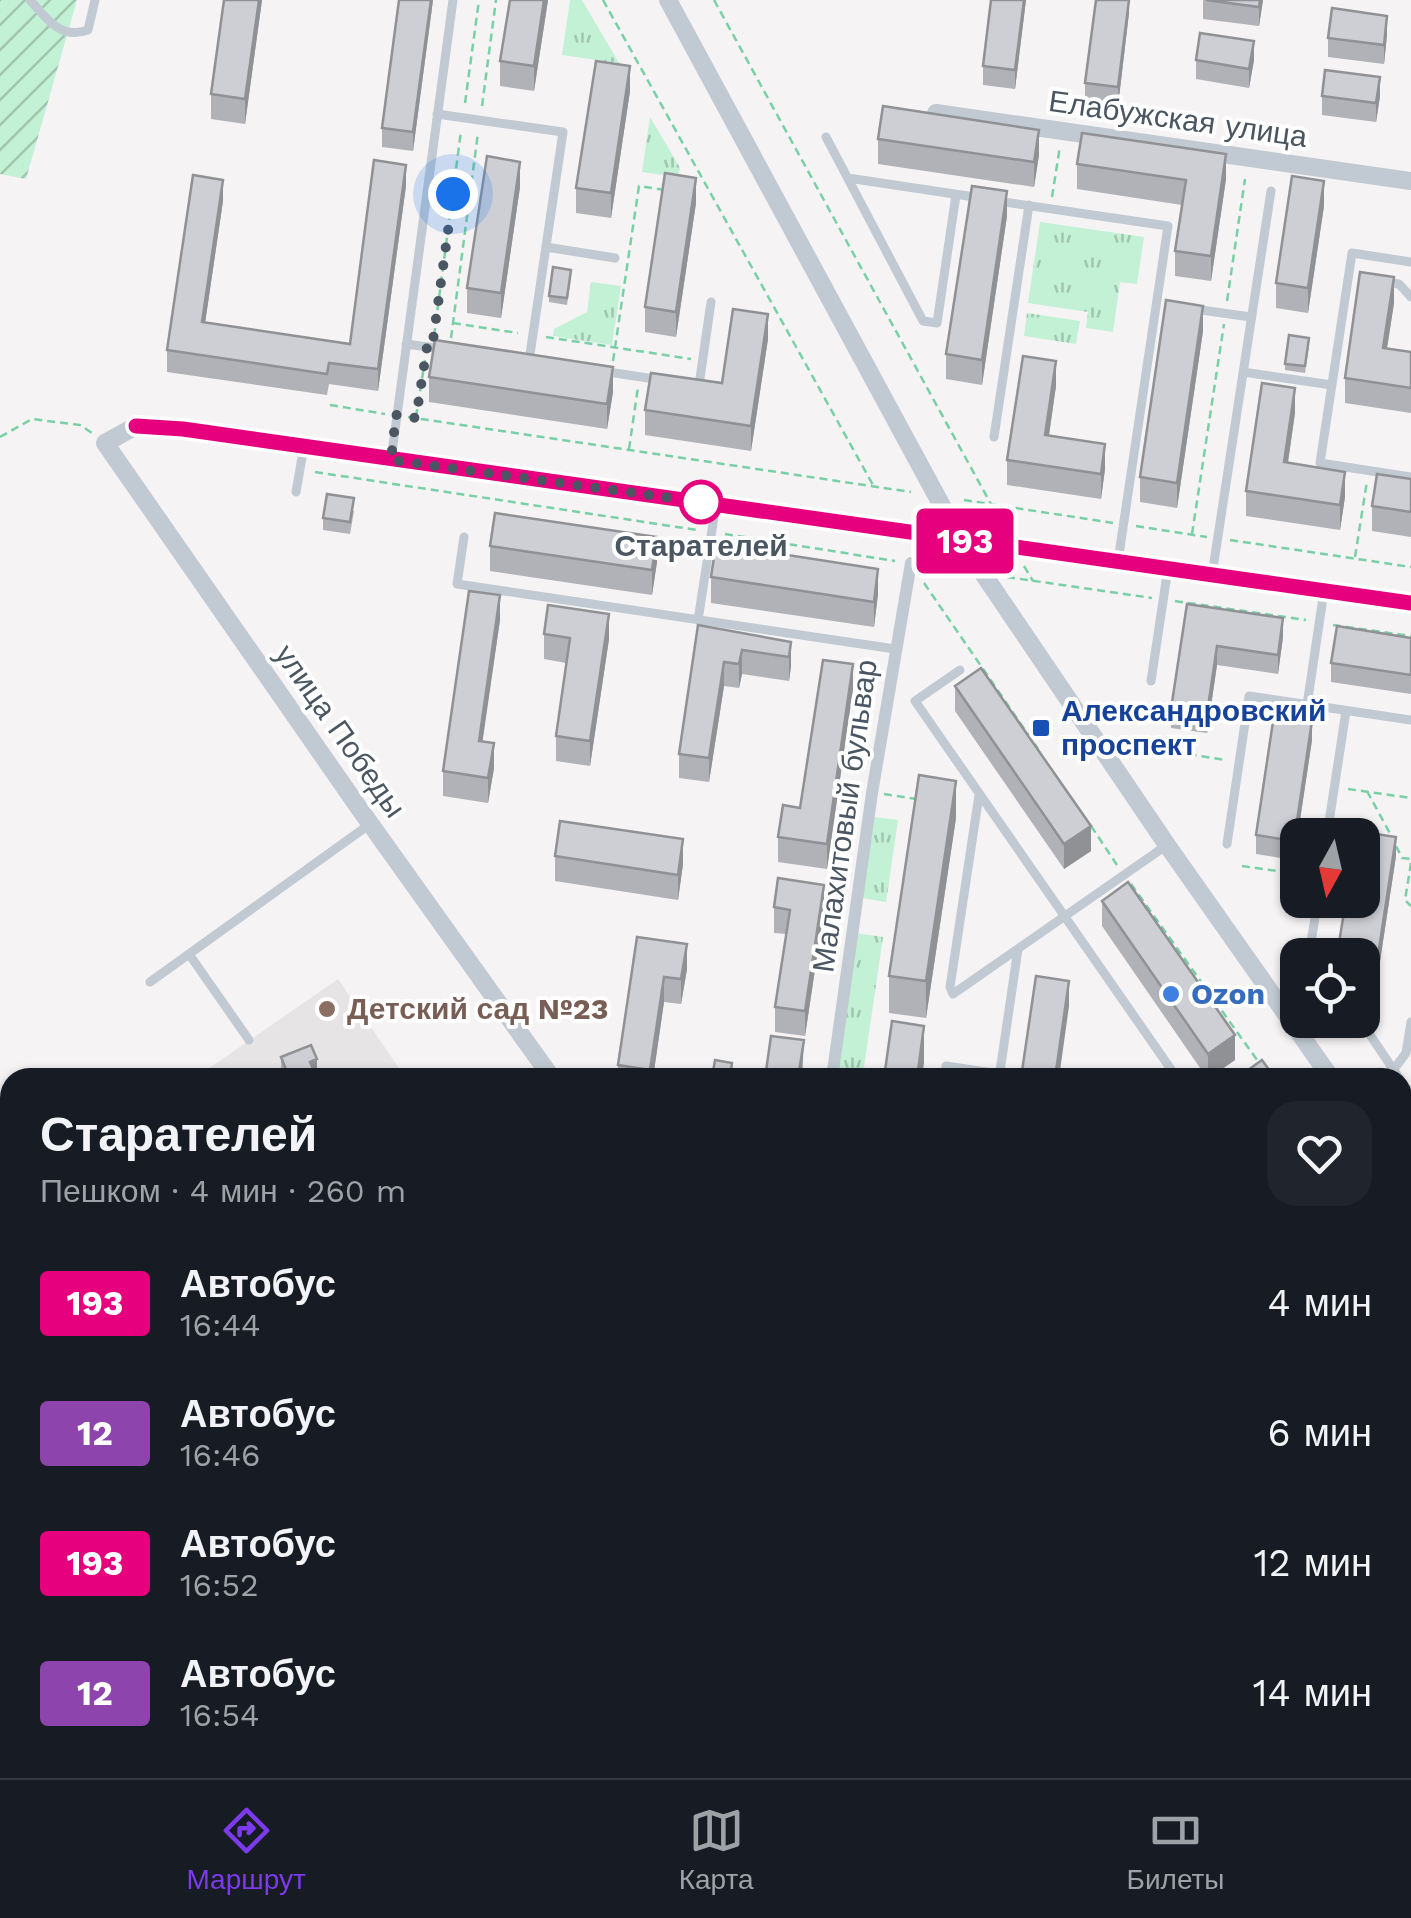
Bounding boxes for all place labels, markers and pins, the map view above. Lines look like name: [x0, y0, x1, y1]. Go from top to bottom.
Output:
marker: Старателей: [680, 481, 722, 523]
place label: Старателей: [614, 528, 788, 563]
place label: Александровский проспект: [1061, 693, 1326, 762]
marker: Александровский проспект: [1030, 717, 1052, 739]
place label: Ozon: [1191, 976, 1265, 1011]
marker: Ozon: [1160, 983, 1182, 1005]
place label: Детский сад №23: [347, 991, 608, 1026]
marker: Детский сад №23: [316, 998, 338, 1020]

